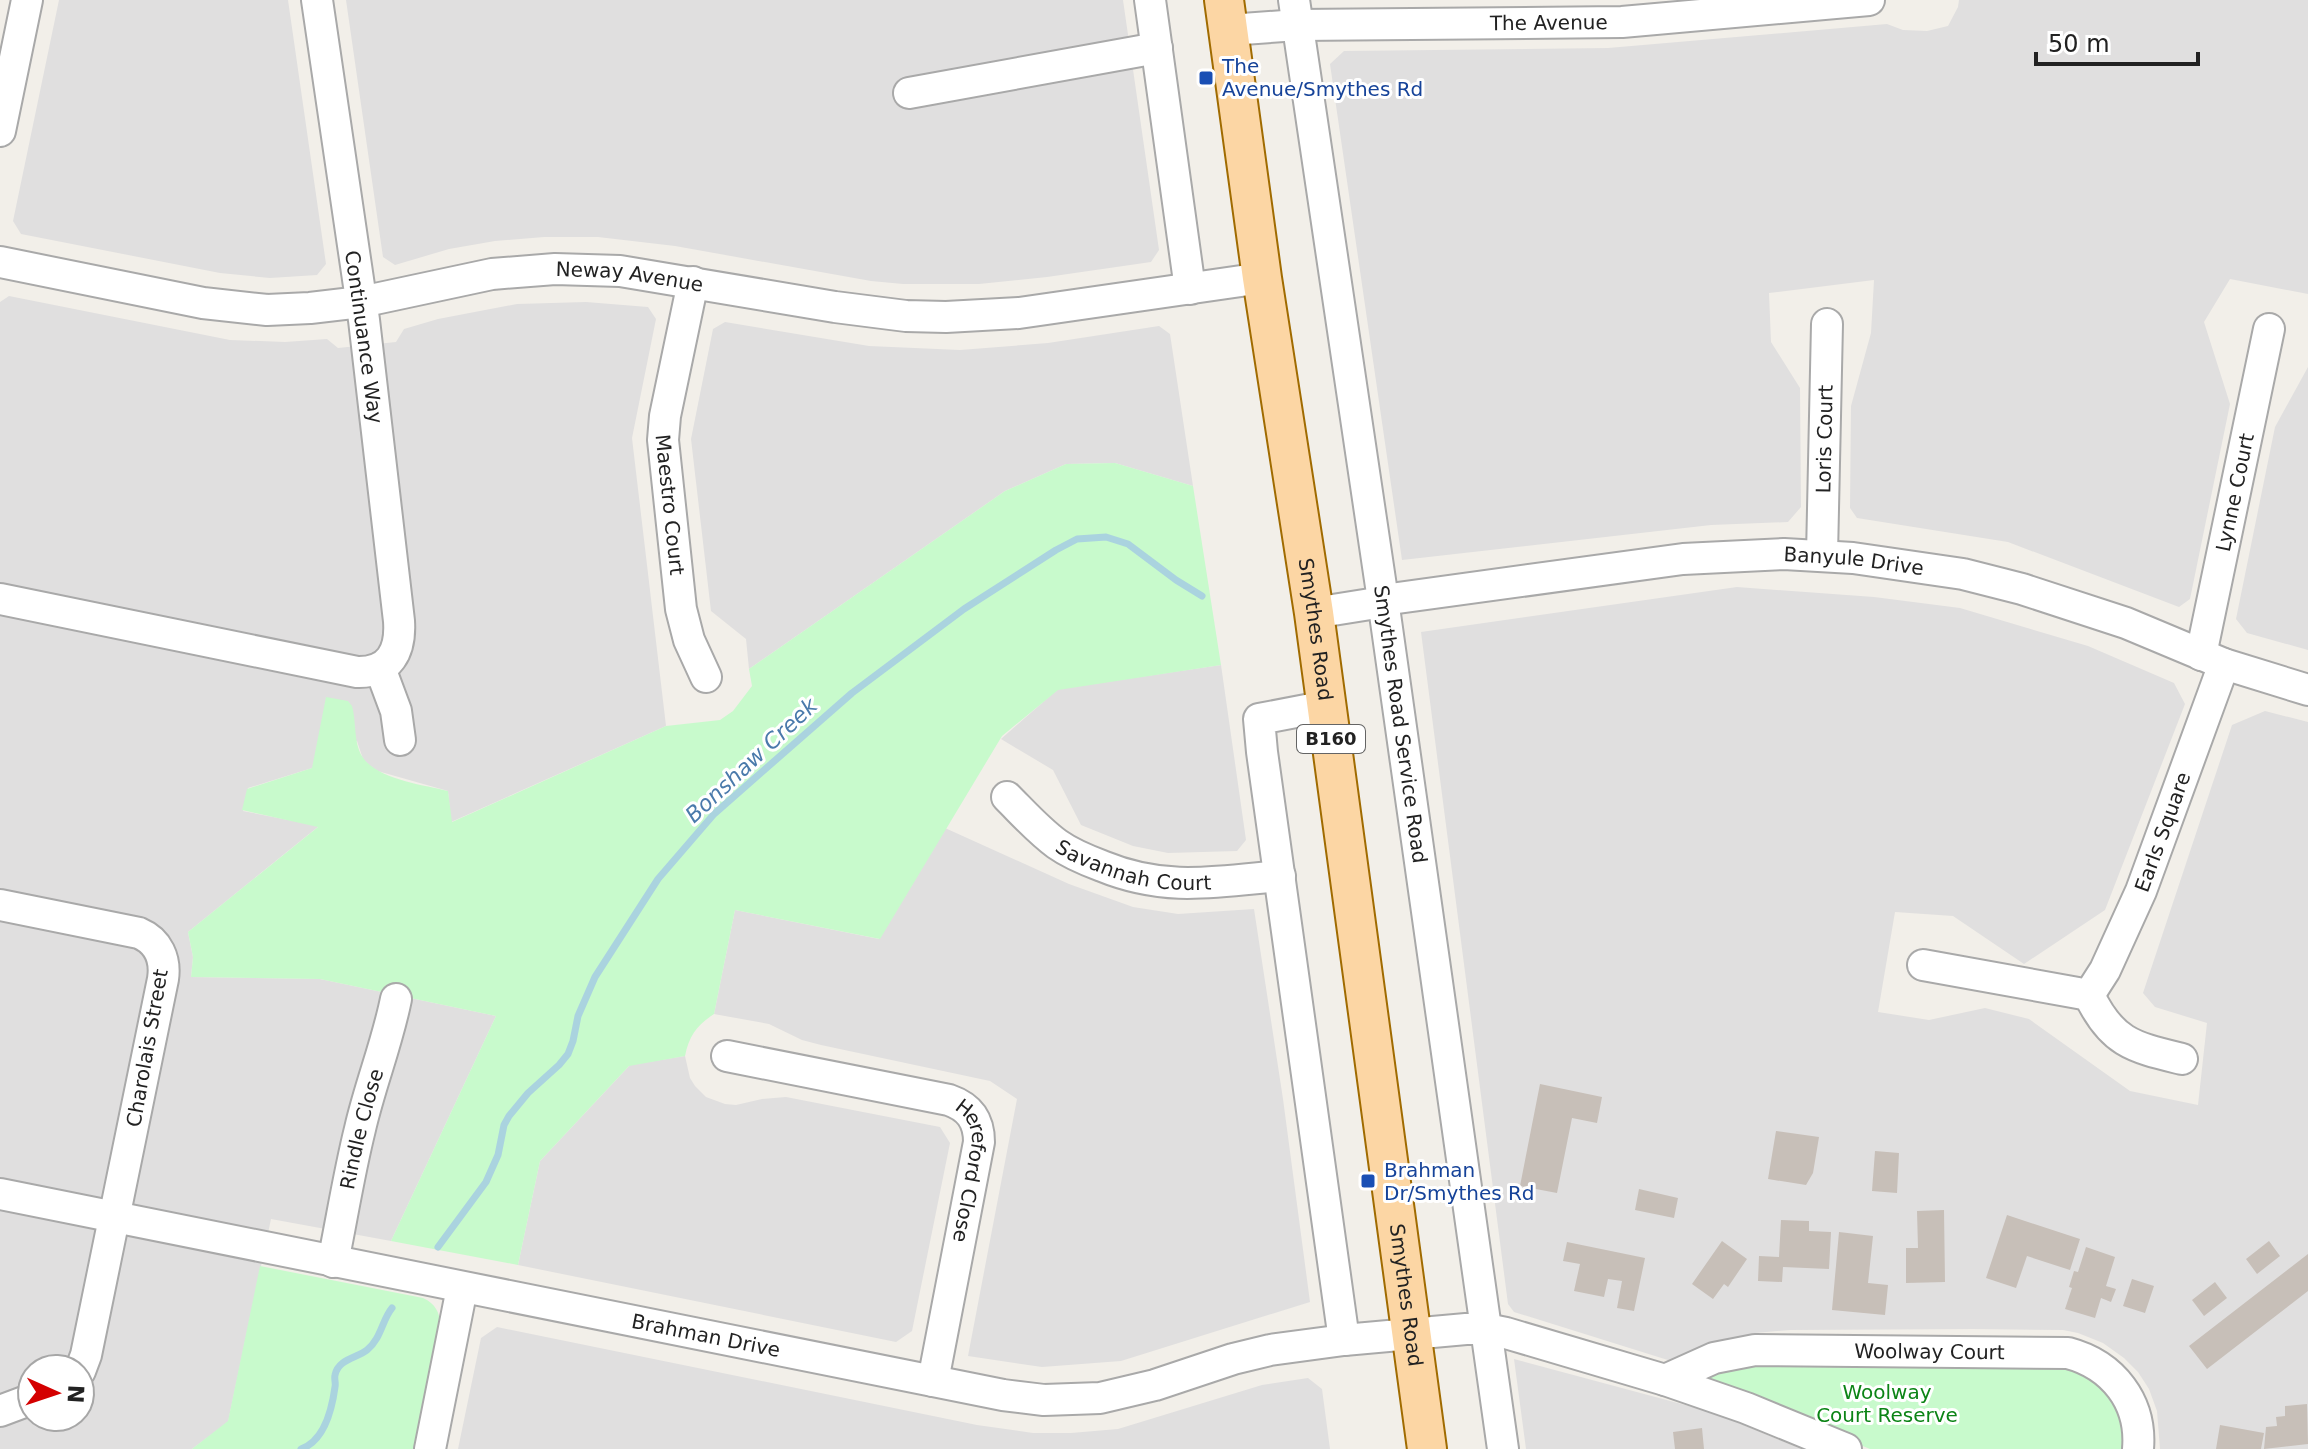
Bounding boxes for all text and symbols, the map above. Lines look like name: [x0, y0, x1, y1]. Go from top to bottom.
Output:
street label: The Avenue: [1489, 10, 1608, 35]
scale bar: [2036, 16, 2198, 66]
text: 50 m: [2048, 30, 2110, 58]
place label: The Avenue/Smythes Rd: [1221, 54, 1423, 101]
marker: The Avenue/Smythes Rd: [1197, 69, 1215, 87]
street label: Continuance Way: [340, 249, 388, 425]
street label: Neway Avenue: [555, 257, 705, 297]
street label: Loris Court: [1811, 384, 1838, 494]
street label: Lynne Court: [2211, 431, 2259, 554]
street label: Maestro Court: [650, 433, 689, 576]
street label: Banyule Drive: [1783, 542, 1925, 580]
street label: Smythes Road: [1294, 556, 1338, 702]
street label: Smythes Road Service Road: [1369, 583, 1432, 865]
water label: Bonshaw Creek: [680, 692, 823, 828]
road number: B160: [1297, 725, 1365, 753]
street label: Earls Square: [2130, 769, 2195, 895]
street label: Savannah Court: [1051, 835, 1212, 895]
street label: Charolais Street: [121, 967, 173, 1129]
street label: Rindle Close: [335, 1066, 388, 1191]
street label: Hereford Close: [948, 1094, 991, 1244]
place label: Brahman Dr/Smythes Rd: [1384, 1158, 1535, 1205]
marker: Brahman Dr/Smythes Rd: [1359, 1172, 1377, 1190]
street label: Smythes Road: [1385, 1222, 1428, 1368]
street label: Brahman Drive: [630, 1309, 782, 1362]
street label: Woolway Court: [1854, 1339, 2005, 1364]
north arrow: [16, 1353, 96, 1433]
park label: Woolway Court Reserve: [1816, 1380, 1958, 1427]
text: N: [63, 1384, 88, 1404]

